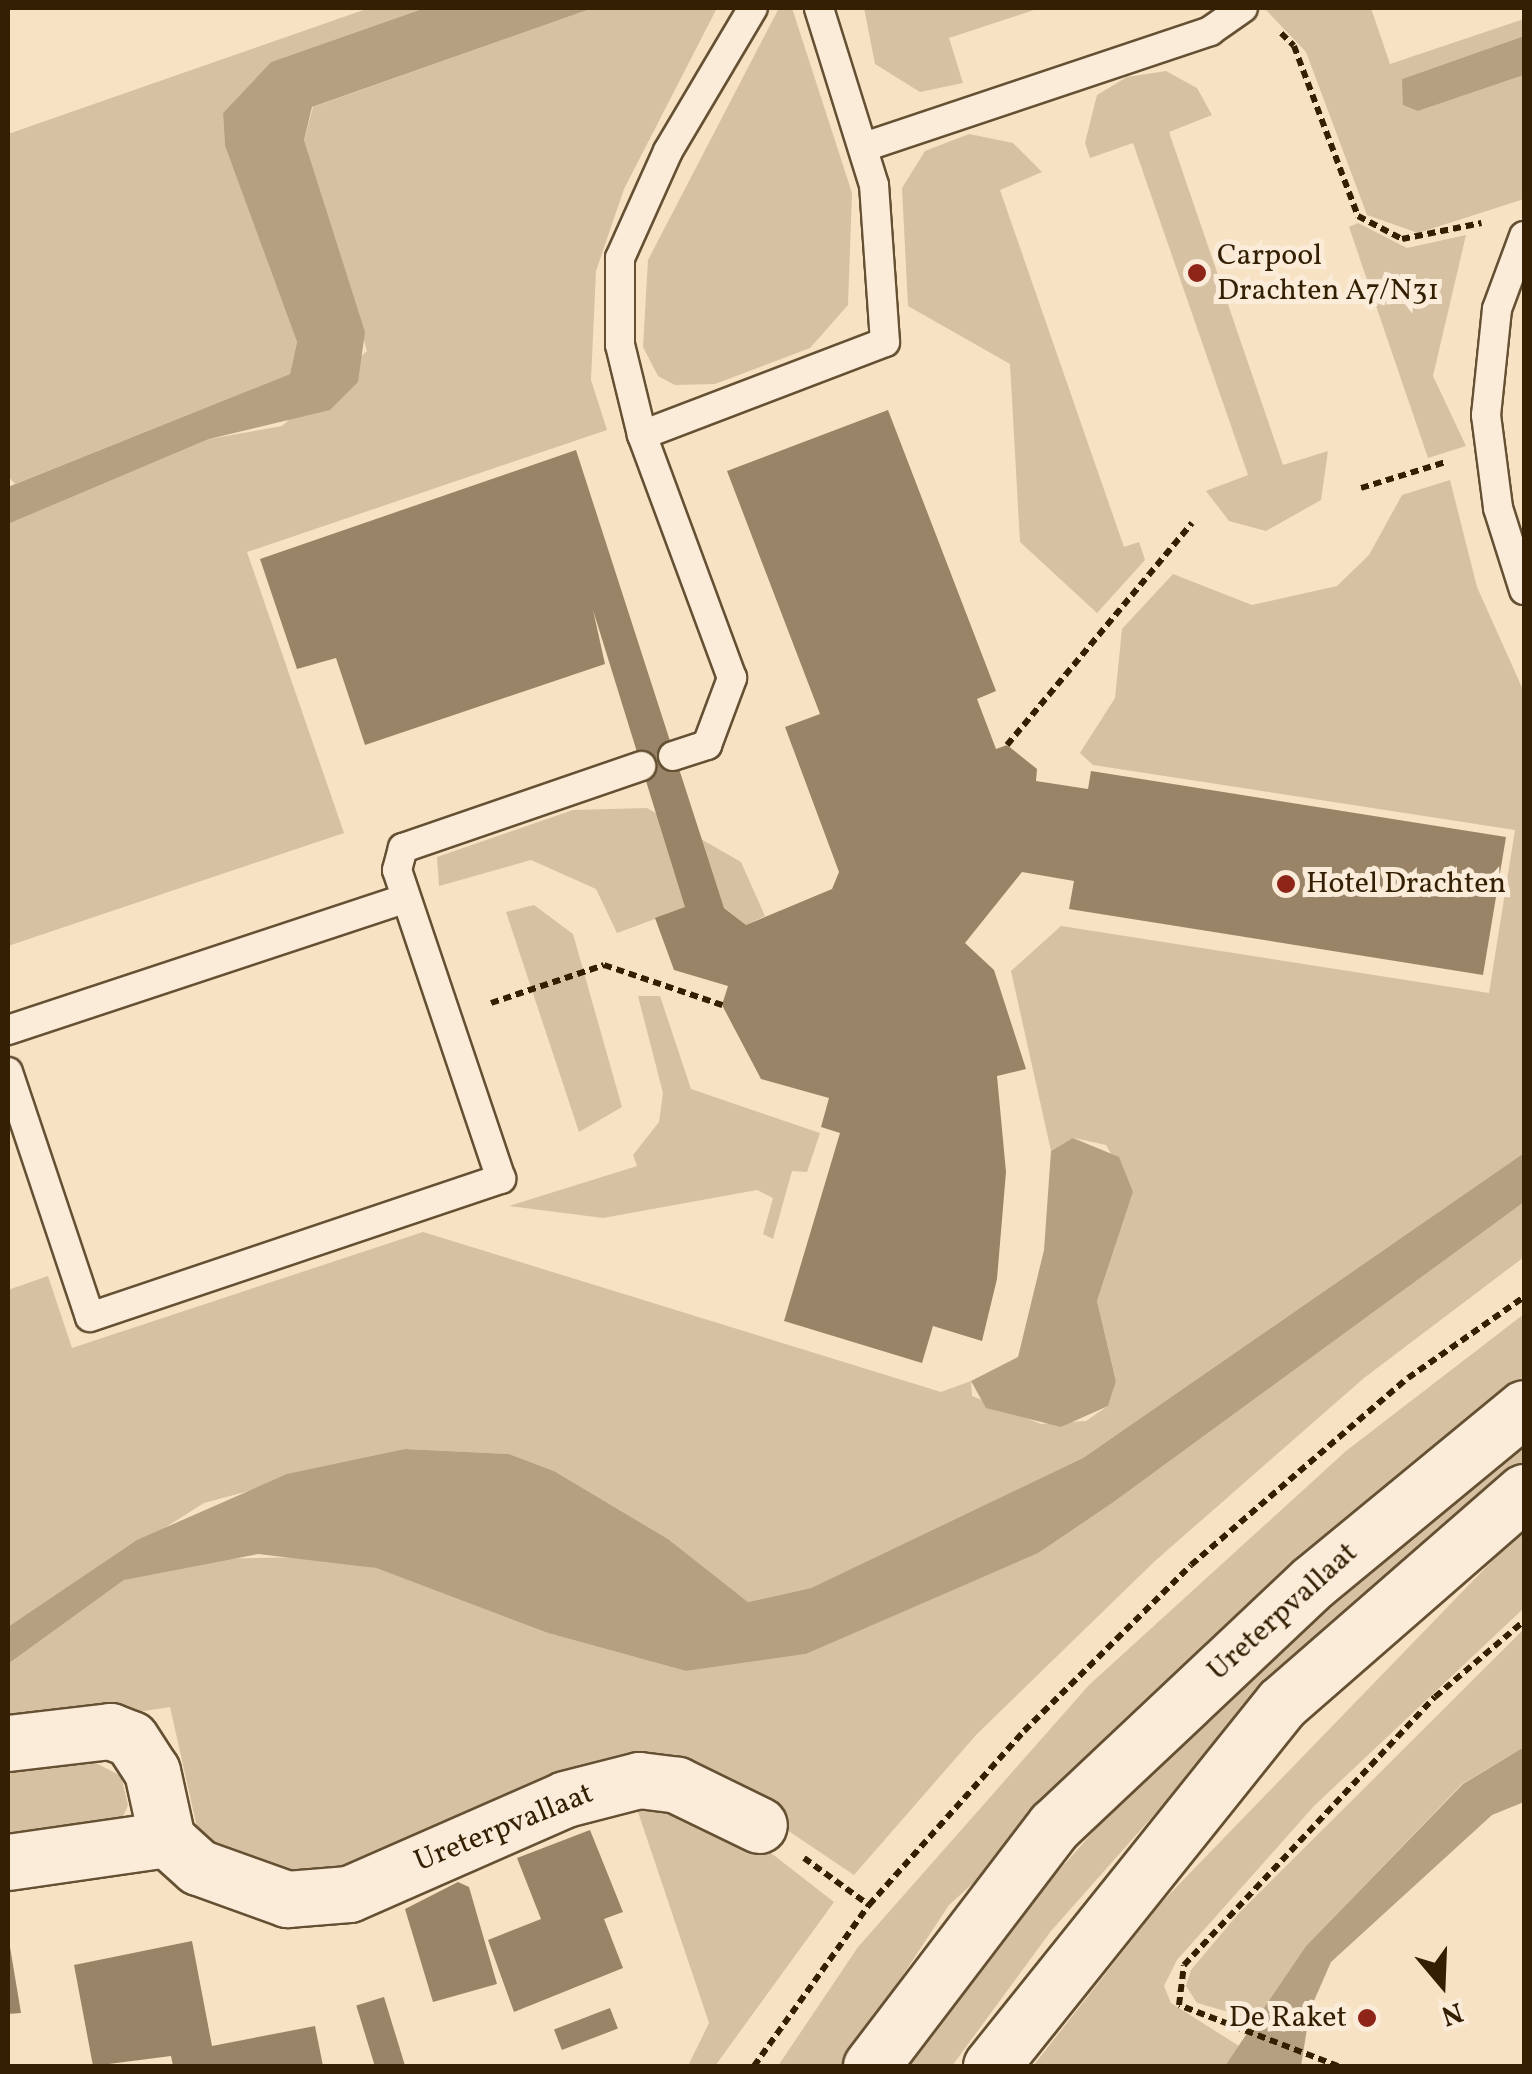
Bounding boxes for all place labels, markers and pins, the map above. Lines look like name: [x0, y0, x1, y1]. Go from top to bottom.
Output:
place label: Carpool Drachten A7/N31: [1217, 238, 1439, 308]
marker: Carpool Drachten A7/N31: [1186, 262, 1208, 284]
place label: Hotel Drachten: [1306, 866, 1506, 902]
marker: Hotel Drachten: [1275, 873, 1297, 895]
place label: De Raket: [1229, 2000, 1347, 2036]
marker: De Raket: [1356, 2007, 1378, 2029]

